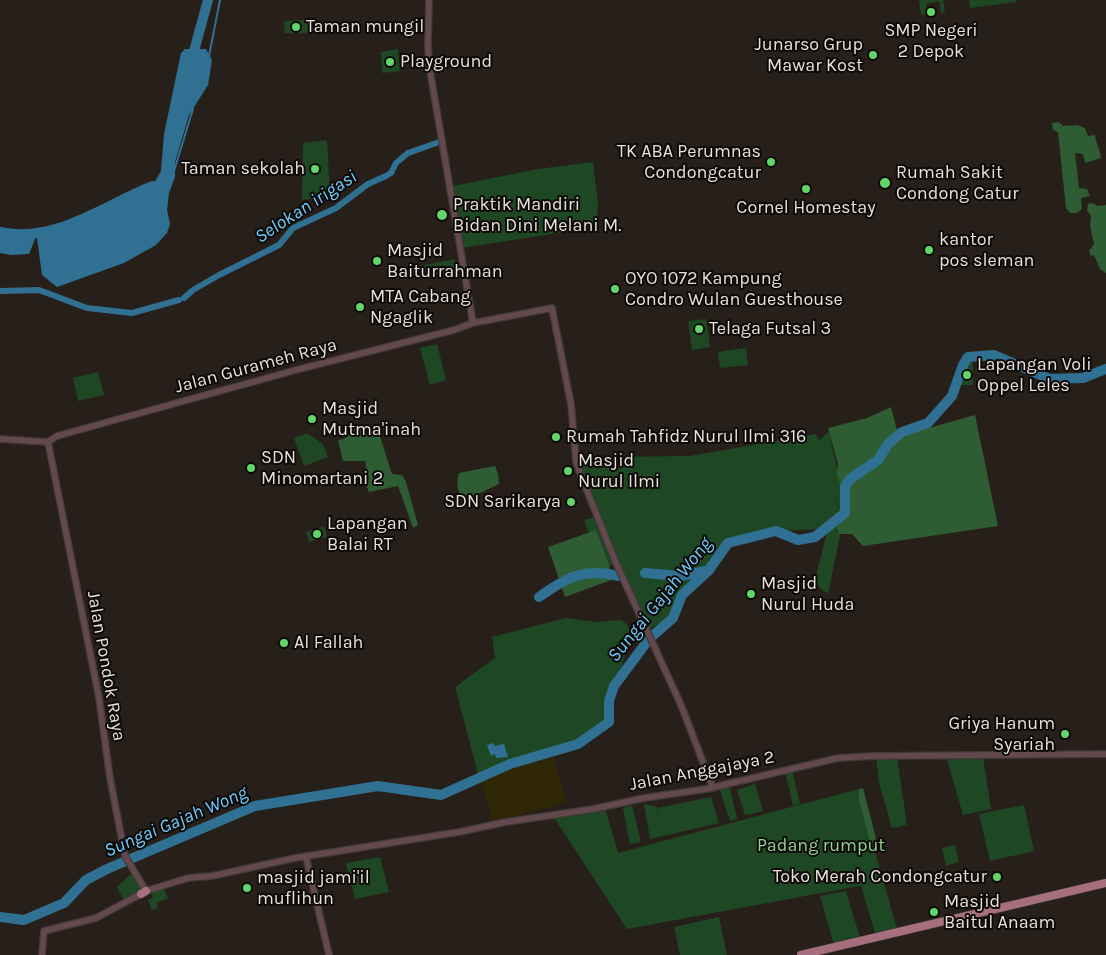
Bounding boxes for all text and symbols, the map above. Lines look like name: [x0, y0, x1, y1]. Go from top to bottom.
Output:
marker: SMP Negeri 2 Depok: [925, 6, 937, 18]
place label: Taman mungil: [306, 16, 424, 38]
place label: SMP Negeri 2 Depok: [884, 20, 978, 62]
marker: Taman mungil: [290, 21, 302, 33]
place label: Junarso Grup Mawar Kost: [754, 34, 863, 76]
marker: Junarso Grup Mawar Kost: [867, 49, 879, 61]
place label: Playground: [400, 51, 492, 73]
marker: Playground: [384, 56, 396, 68]
place label: TK ABA Perumnas Condongcatur: [617, 141, 761, 183]
marker: TK ABA Perumnas Condongcatur: [765, 156, 777, 168]
place label: Taman sekolah: [181, 158, 305, 180]
place label: Rumah Sakit Condong Catur: [896, 162, 1019, 204]
marker: Taman sekolah: [309, 163, 321, 175]
water label: Selokan irigasi: [251, 166, 361, 248]
marker: Rumah Sakit Condong Catur: [878, 176, 892, 190]
marker: Cornel Homestay: [800, 183, 812, 195]
place label: Praktik Mandiri Bidan Dini Melani M.: [453, 194, 621, 236]
place label: Cornel Homestay: [736, 197, 876, 219]
marker: Praktik Mandiri Bidan Dini Melani M.: [435, 208, 449, 222]
place label: kantor pos sleman: [939, 229, 1034, 272]
place label: Masjid Baiturrahman: [387, 240, 503, 282]
marker: kantor pos sleman: [923, 244, 935, 256]
marker: Masjid Baiturrahman: [371, 255, 383, 267]
place label: OYO 1072 Kampung Condro Wulan Guesthouse: [625, 268, 843, 310]
marker: OYO 1072 Kampung Condro Wulan Guesthouse: [609, 283, 621, 295]
place label: MTA Cabang Ngaglik: [370, 286, 471, 328]
marker: MTA Cabang Ngaglik: [354, 301, 366, 313]
place label: Telaga Futsal 3: [709, 318, 831, 340]
marker: Telaga Futsal 3: [693, 323, 705, 335]
street label: Jalan Gurameh Raya: [173, 334, 339, 398]
place label: Lapangan Voli Oppel Leles: [977, 354, 1092, 396]
marker: Lapangan Voli Oppel Leles: [961, 369, 973, 381]
place label: Masjid Mutma'inah: [322, 398, 421, 440]
marker: Masjid Mutma'inah: [306, 413, 318, 425]
place label: Rumah Tahfidz Nurul Ilmi 316: [566, 426, 806, 448]
marker: Rumah Tahfidz Nurul Ilmi 316: [550, 431, 562, 443]
place label: SDN Minomartani 2: [261, 447, 383, 489]
place label: Masjid Nurul Ilmi: [578, 450, 660, 492]
marker: SDN Minomartani 2: [245, 462, 257, 474]
marker: Masjid Nurul Ilmi: [562, 465, 574, 477]
place label: SDN Sarikarya: [444, 491, 561, 513]
marker: SDN Sarikarya: [565, 496, 577, 508]
place label: Lapangan Balai RT: [327, 513, 408, 556]
marker: Lapangan Balai RT: [311, 528, 323, 540]
water label: Sungai Gajah Wong: [603, 533, 717, 667]
place label: Masjid Nurul Huda: [761, 573, 854, 616]
marker: Masjid Nurul Huda: [745, 588, 757, 600]
street label: Jalan Pondok Raya: [82, 589, 130, 743]
place label: Al Fallah: [294, 632, 363, 654]
marker: Al Fallah: [278, 637, 290, 649]
place label: Griya Hanum Syariah: [948, 713, 1055, 756]
marker: Griya Hanum Syariah: [1059, 728, 1071, 740]
street label: Jalan Anggajaya 2: [628, 746, 776, 796]
water label: Sungai Gajah Wong: [101, 782, 251, 862]
park label: Padang rumput: [757, 835, 885, 857]
place label: Toko Merah Condongcatur: [773, 866, 987, 888]
place label: masjid jami'il muflihun: [257, 867, 370, 910]
marker: Toko Merah Condongcatur: [991, 871, 1003, 883]
marker: masjid jami'il muflihun: [241, 882, 253, 894]
place label: Masjid Baitul Anaam: [944, 891, 1055, 934]
marker: Masjid Baitul Anaam: [928, 906, 940, 918]

